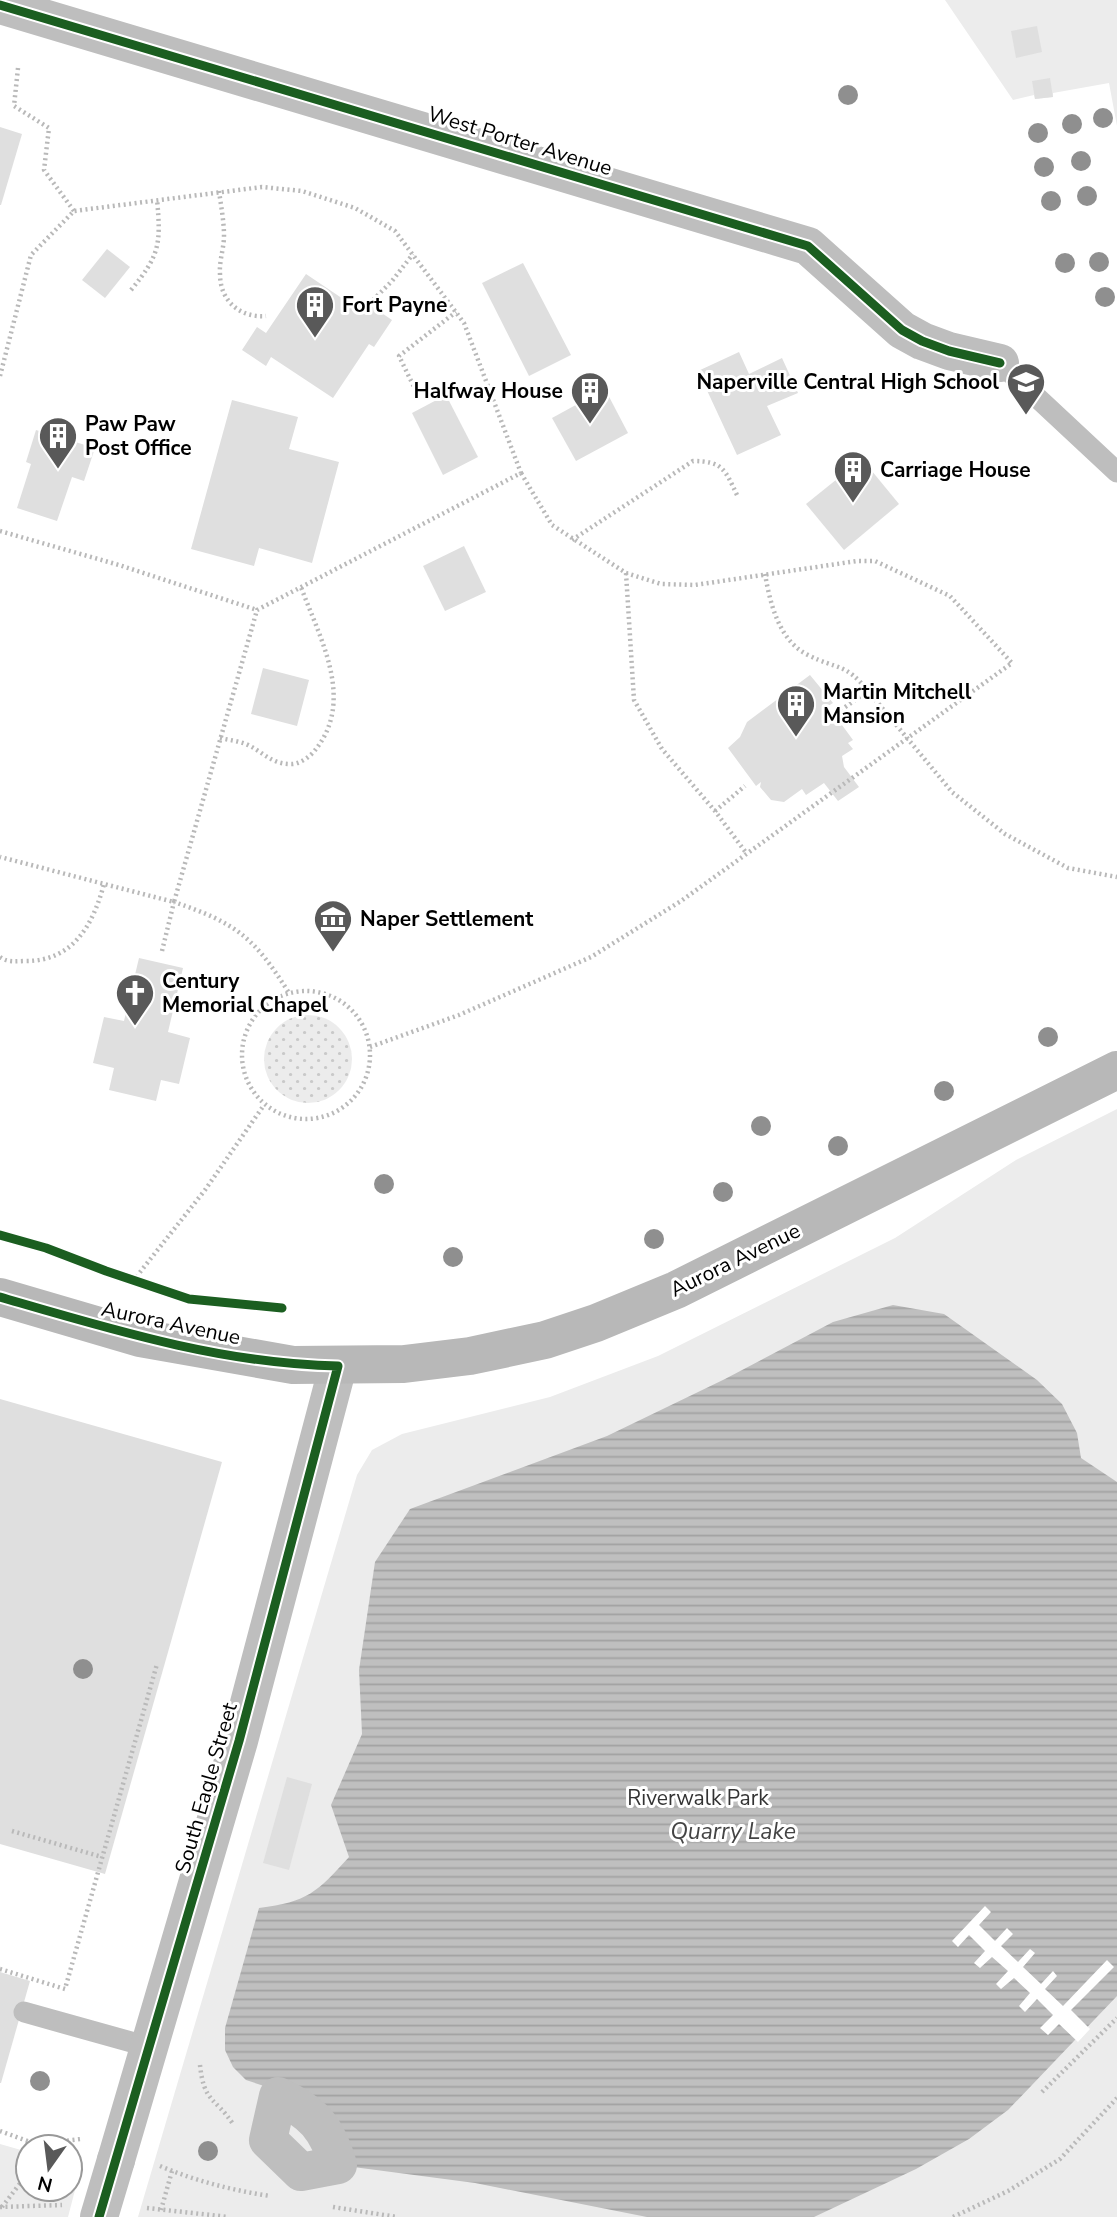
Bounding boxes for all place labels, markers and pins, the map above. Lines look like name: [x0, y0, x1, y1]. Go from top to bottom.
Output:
building icon: Fort Payne: [294, 284, 336, 339]
place label: Fort Payne: [342, 291, 447, 319]
school or university icon: Naperville Central High School: [1005, 361, 1047, 416]
place label: Naperville Central High School: [696, 368, 999, 396]
building icon: Halfway House: [569, 370, 611, 425]
place label: Halfway House: [413, 377, 563, 405]
place label: Paw Paw Post Office: [85, 410, 192, 462]
building icon: Paw Paw Post Office: [37, 415, 79, 470]
building icon: Carriage House: [832, 449, 874, 504]
place label: Carriage House: [880, 456, 1031, 484]
place label: Martin Mitchell Mansion: [823, 678, 972, 730]
building icon: Martin Mitchell Mansion: [775, 683, 817, 738]
museum icon: Naper Settlement: [312, 898, 354, 953]
place label: Naper Settlement: [360, 905, 534, 933]
place label: Century Memorial Chapel: [162, 967, 329, 1019]
church icon: Century Memorial Chapel: [114, 972, 156, 1027]

